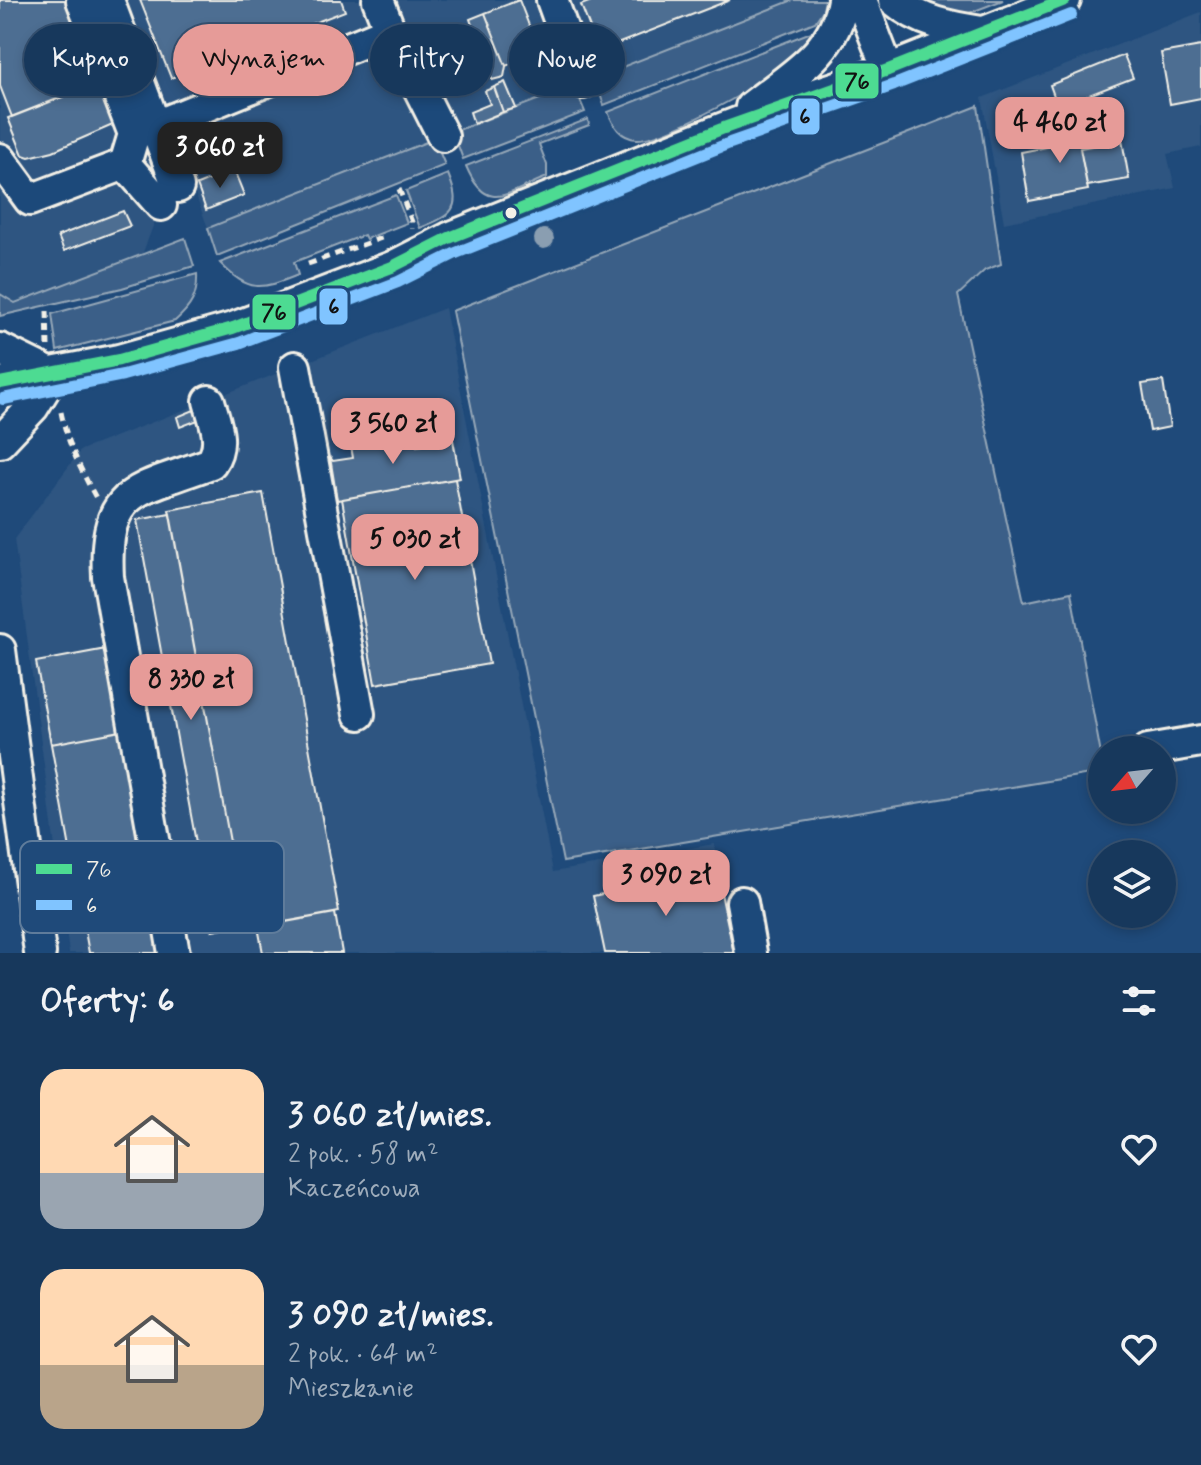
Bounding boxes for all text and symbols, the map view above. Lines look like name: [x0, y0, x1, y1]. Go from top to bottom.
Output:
chip: Kupno: [24, 24, 157, 96]
chip: Wynajem: [173, 24, 354, 96]
chip: Filtry: [370, 24, 493, 96]
chip: Nowe: [509, 24, 625, 96]
line badge: 76: [834, 62, 880, 100]
text: 76: [844, 69, 870, 97]
line badge: 6: [790, 97, 821, 136]
pin: 4 460 zł: [977, 97, 1143, 165]
text: 6: [799, 104, 811, 132]
text: 4 460 zł: [1013, 106, 1107, 140]
pin: 3 060 zł: [137, 122, 303, 190]
text: 3 060 zł: [175, 131, 265, 165]
unlabelled marker: [503, 205, 519, 221]
line badge: 6: [318, 287, 349, 326]
line badge: 76: [251, 293, 297, 331]
text: 6: [328, 294, 340, 322]
text: 76: [261, 300, 287, 328]
pin: 3 560 zł: [310, 398, 476, 466]
text: 3 560 zł: [349, 407, 437, 441]
pin: 5 030 zł: [332, 514, 498, 582]
text: 5 030 zł: [369, 523, 461, 557]
pin: 8 330 zł: [108, 654, 274, 722]
text: 8 330 zł: [148, 663, 234, 697]
north arrow: [1088, 736, 1176, 824]
map controls: [1088, 736, 1176, 928]
button: layers: [1088, 840, 1176, 928]
legend: [20, 841, 284, 933]
pin: 3 090 zł: [583, 850, 749, 918]
text: 76: [86, 857, 112, 885]
text: 3 090 zł: [621, 859, 711, 893]
text: 6: [86, 893, 97, 921]
text: Oferty: 6: [40, 979, 175, 1024]
icon: filters: [1117, 979, 1161, 1023]
text: 3 060 zł/mies.: [288, 1093, 492, 1138]
icon: home: [104, 1101, 200, 1197]
icon: heart: [1117, 1127, 1161, 1171]
text: 2 pok. · 58 m²: [288, 1138, 439, 1172]
text: Kaczeńcowa: [288, 1172, 420, 1206]
text: 3 090 zł/mies.: [288, 1293, 494, 1338]
icon: home: [104, 1301, 200, 1397]
icon: heart: [1117, 1327, 1161, 1371]
text: 2 pok. · 64 m²: [288, 1338, 438, 1372]
text: Mieszkanie: [288, 1372, 414, 1406]

